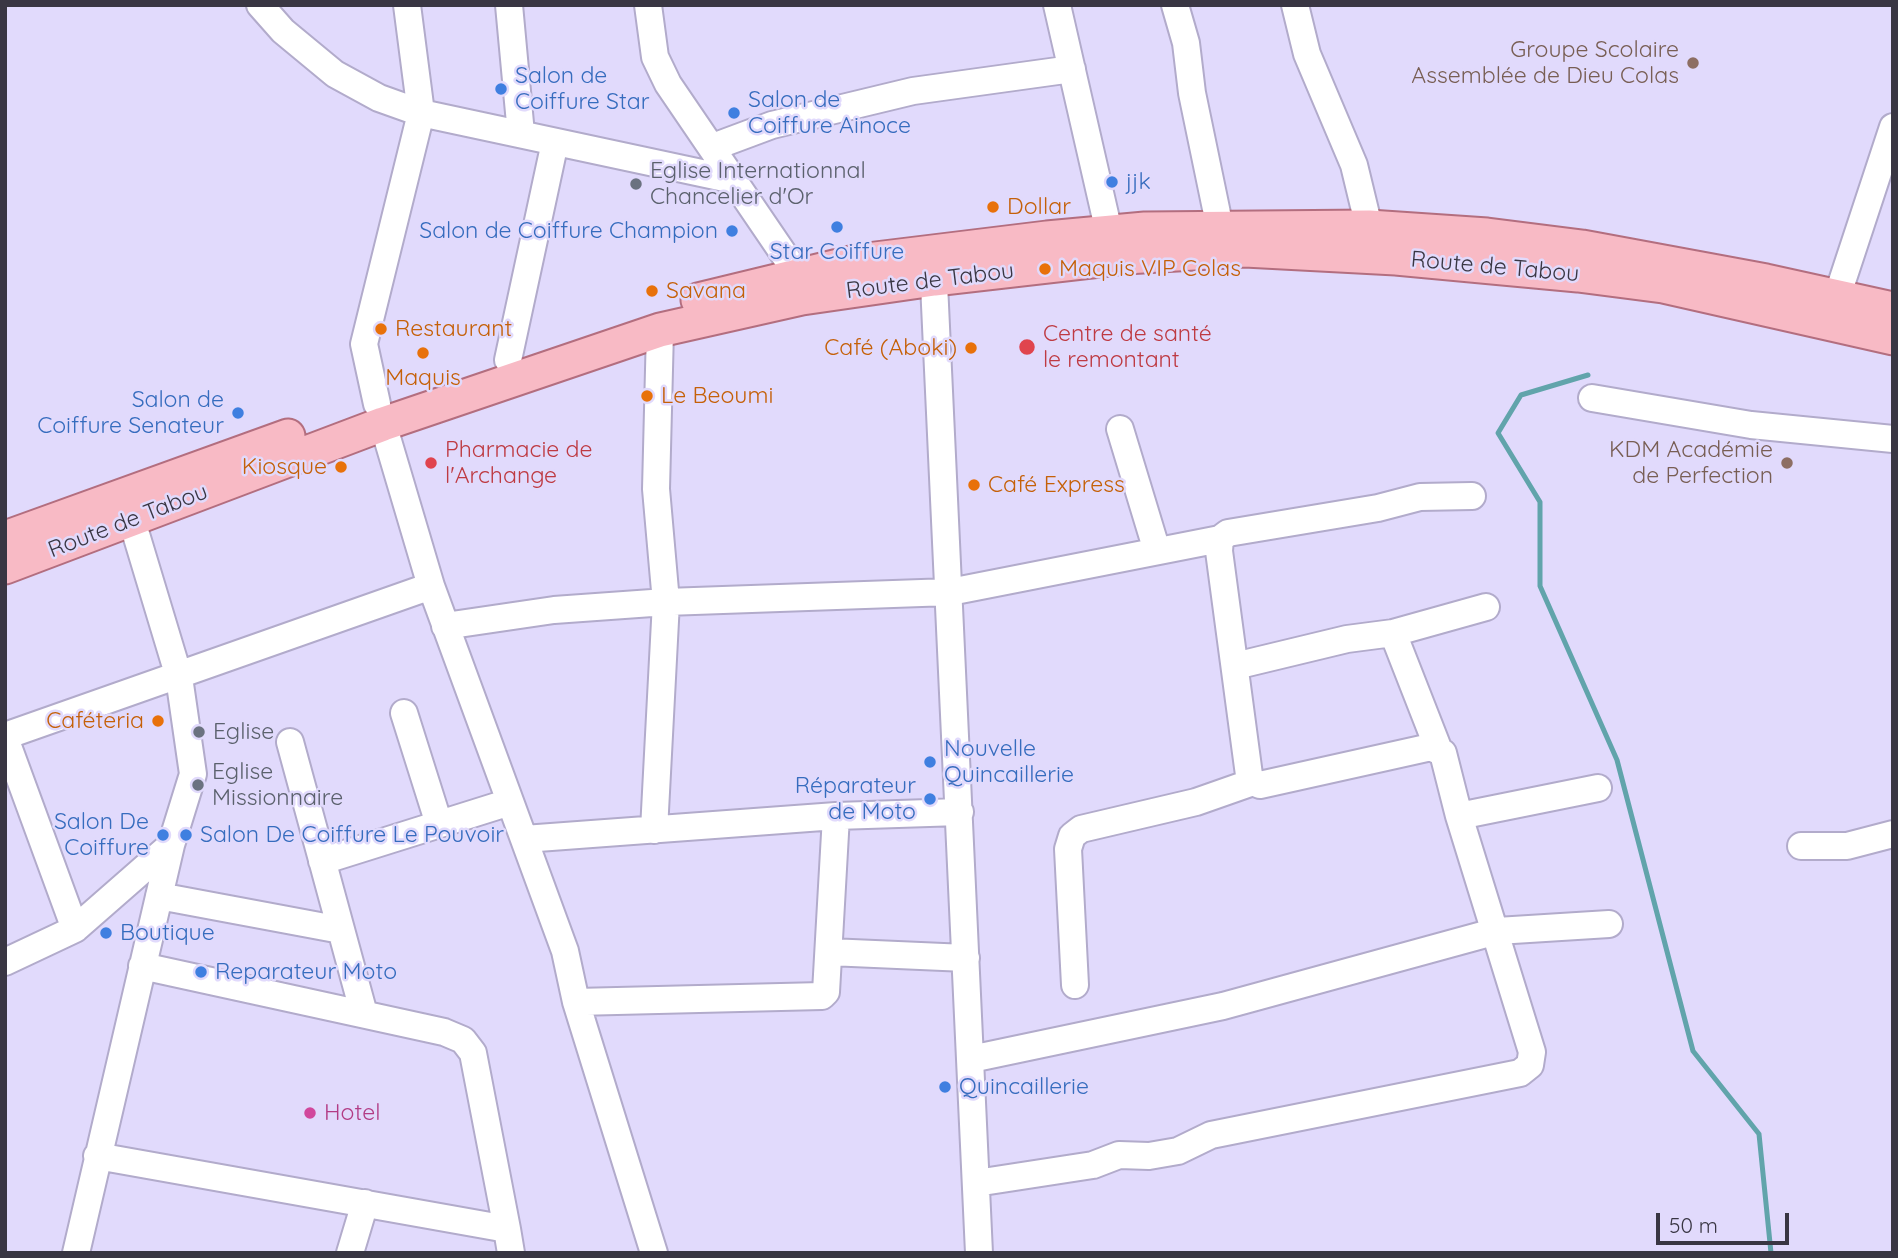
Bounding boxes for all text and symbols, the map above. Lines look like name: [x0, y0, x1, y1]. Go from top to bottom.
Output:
place label: Groupe Scolaire Assemblée de Dieu Colas: [1411, 36, 1679, 90]
marker: Groupe Scolaire Assemblée de Dieu Colas: [1685, 55, 1701, 71]
place label: Salon de Coiffure Star: [515, 62, 650, 116]
marker: Salon de Coiffure Star: [493, 81, 509, 97]
place label: Salon de Coiffure Ainoce: [748, 86, 911, 140]
marker: Salon de Coiffure Ainoce: [726, 105, 742, 121]
place label: Eglise Internationnal Chancelier d'Or: [650, 157, 866, 211]
place label: jjk: [1126, 168, 1151, 196]
marker: jjk: [1104, 174, 1120, 190]
marker: Eglise Internationnal Chancelier d'Or: [628, 176, 644, 192]
place label: Dollar: [1007, 193, 1071, 221]
marker: Dollar: [985, 199, 1001, 215]
place label: Salon de Coiffure Champion: [419, 217, 718, 245]
marker: Star Coiffure: [829, 219, 845, 235]
marker: Salon de Coiffure Champion: [724, 223, 740, 239]
place label: Star Coiffure: [770, 238, 904, 266]
street label: Route de Tabou: [1410, 246, 1580, 288]
place label: Maquis VIP Colas: [1059, 255, 1241, 283]
street label: Route de Tabou: [845, 257, 1015, 305]
marker: Maquis VIP Colas: [1037, 261, 1053, 277]
place label: Savana: [666, 277, 746, 305]
marker: Savana: [644, 283, 660, 299]
place label: Restaurant: [395, 315, 512, 343]
place label: Centre de santé le remontant: [1043, 320, 1212, 374]
marker: Restaurant: [373, 321, 389, 337]
place label: Café (Aboki): [824, 334, 957, 362]
marker: Centre de santé le remontant: [1017, 337, 1037, 357]
marker: Café (Aboki): [963, 340, 979, 356]
marker: Maquis: [415, 345, 431, 361]
place label: Maquis: [385, 364, 461, 392]
place label: Le Beoumi: [661, 382, 773, 410]
place label: Salon de Coiffure Senateur: [37, 386, 224, 440]
marker: Le Beoumi: [639, 388, 655, 404]
marker: Salon de Coiffure Senateur: [230, 405, 246, 421]
place label: Pharmacie de l'Archange: [445, 436, 593, 490]
place label: KDM Académie de Perfection: [1609, 436, 1773, 490]
place label: Kiosque: [242, 453, 327, 481]
marker: Pharmacie de l'Archange: [423, 455, 439, 471]
marker: KDM Académie de Perfection: [1779, 455, 1795, 471]
marker: Kiosque: [333, 459, 349, 475]
place label: Café Express: [988, 471, 1125, 499]
marker: Café Express: [966, 477, 982, 493]
street label: Route de Tabou: [44, 478, 212, 564]
place label: Caféteria: [46, 707, 144, 735]
marker: Caféteria: [150, 713, 166, 729]
place label: Eglise: [213, 718, 274, 746]
marker: Eglise: [191, 724, 207, 740]
place label: Nouvelle Quincaillerie: [944, 735, 1074, 789]
marker: Nouvelle Quincaillerie: [922, 754, 938, 770]
place label: Eglise Missionnaire: [212, 758, 343, 812]
place label: Réparateur de Moto: [795, 772, 916, 826]
marker: Eglise Missionnaire: [190, 777, 206, 793]
marker: Réparateur de Moto: [922, 791, 938, 807]
place label: Salon De Coiffure: [54, 808, 149, 862]
place label: Salon De Coiffure Le Pouvoir: [200, 821, 504, 849]
marker: Salon De Coiffure: [155, 827, 171, 843]
marker: Salon De Coiffure Le Pouvoir: [178, 827, 194, 843]
place label: Boutique: [120, 919, 215, 947]
marker: Boutique: [98, 925, 114, 941]
place label: Reparateur Moto: [215, 958, 397, 986]
marker: Reparateur Moto: [193, 964, 209, 980]
place label: Quincaillerie: [959, 1073, 1089, 1101]
marker: Quincaillerie: [937, 1079, 953, 1095]
place label: Hotel: [324, 1099, 380, 1127]
marker: Hotel: [302, 1105, 318, 1121]
scale bar: [1660, 1198, 1793, 1242]
text: 50 m: [1669, 1212, 1718, 1238]

